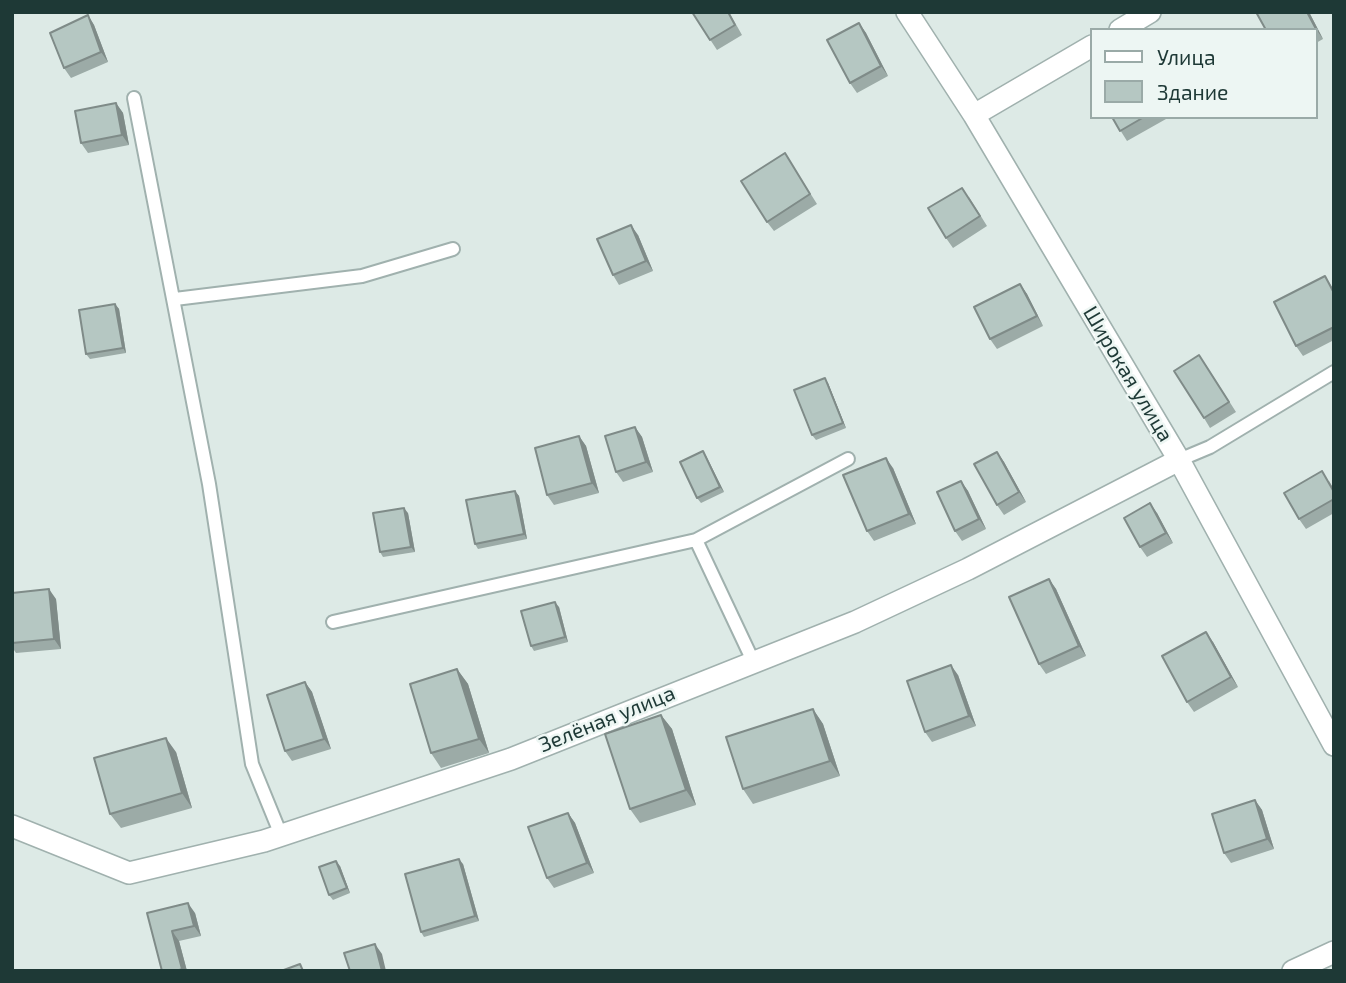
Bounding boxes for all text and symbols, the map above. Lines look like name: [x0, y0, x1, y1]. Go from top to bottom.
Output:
legend: [1090, 28, 1318, 119]
text: Улица: [1157, 44, 1216, 69]
text: Здание: [1157, 79, 1228, 104]
street label: Широкая улица: [1078, 302, 1178, 446]
street label: Зелёная улица: [535, 680, 679, 758]

